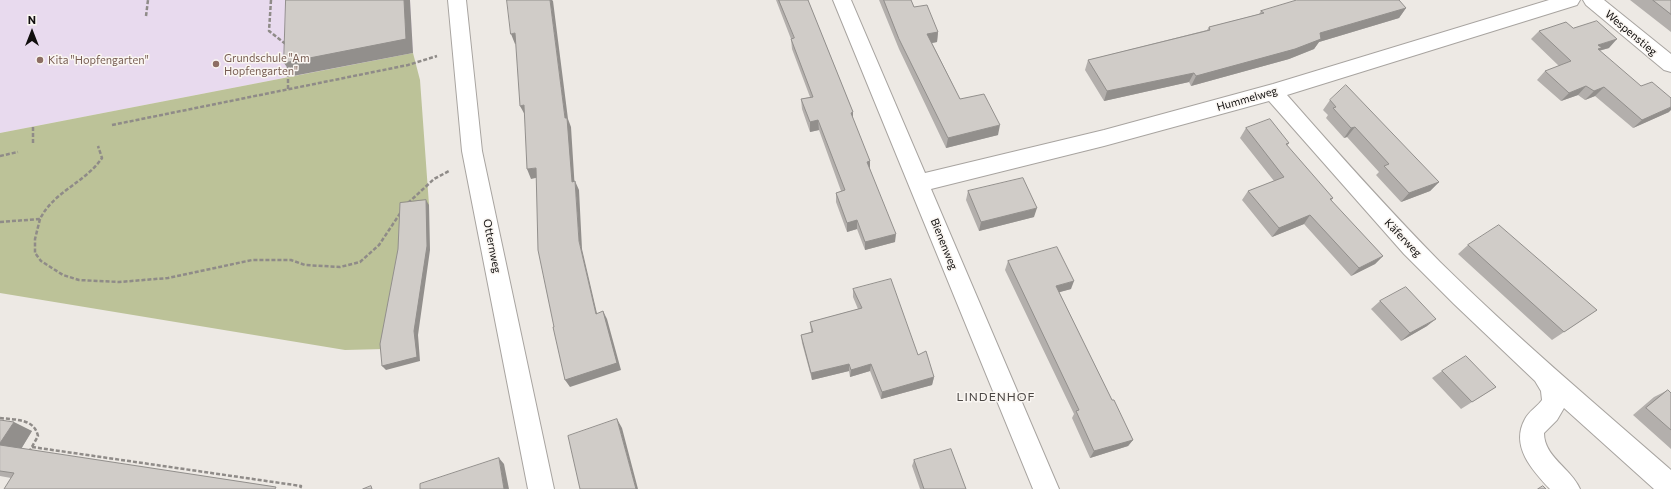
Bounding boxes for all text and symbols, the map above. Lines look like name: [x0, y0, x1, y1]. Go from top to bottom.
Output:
street label: Wespenstieg: [1602, 7, 1660, 59]
north arrow: [12, 12, 52, 52]
text: N: [28, 13, 36, 26]
place label: Grundschule "Am Hopfengarten": [224, 51, 310, 77]
place label: Kita "Hopfengarten": [48, 53, 149, 67]
marker: Kita "Hopfengarten": [35, 55, 45, 65]
marker: Grundschule "Am Hopfengarten": [211, 59, 221, 69]
street label: Hummelweg: [1215, 84, 1279, 114]
street label: Bienenweg: [928, 216, 960, 272]
street label: Käferweg: [1382, 216, 1424, 260]
street label: Otternweg: [480, 218, 504, 274]
district label: LINDENHOF: [957, 390, 1035, 404]

